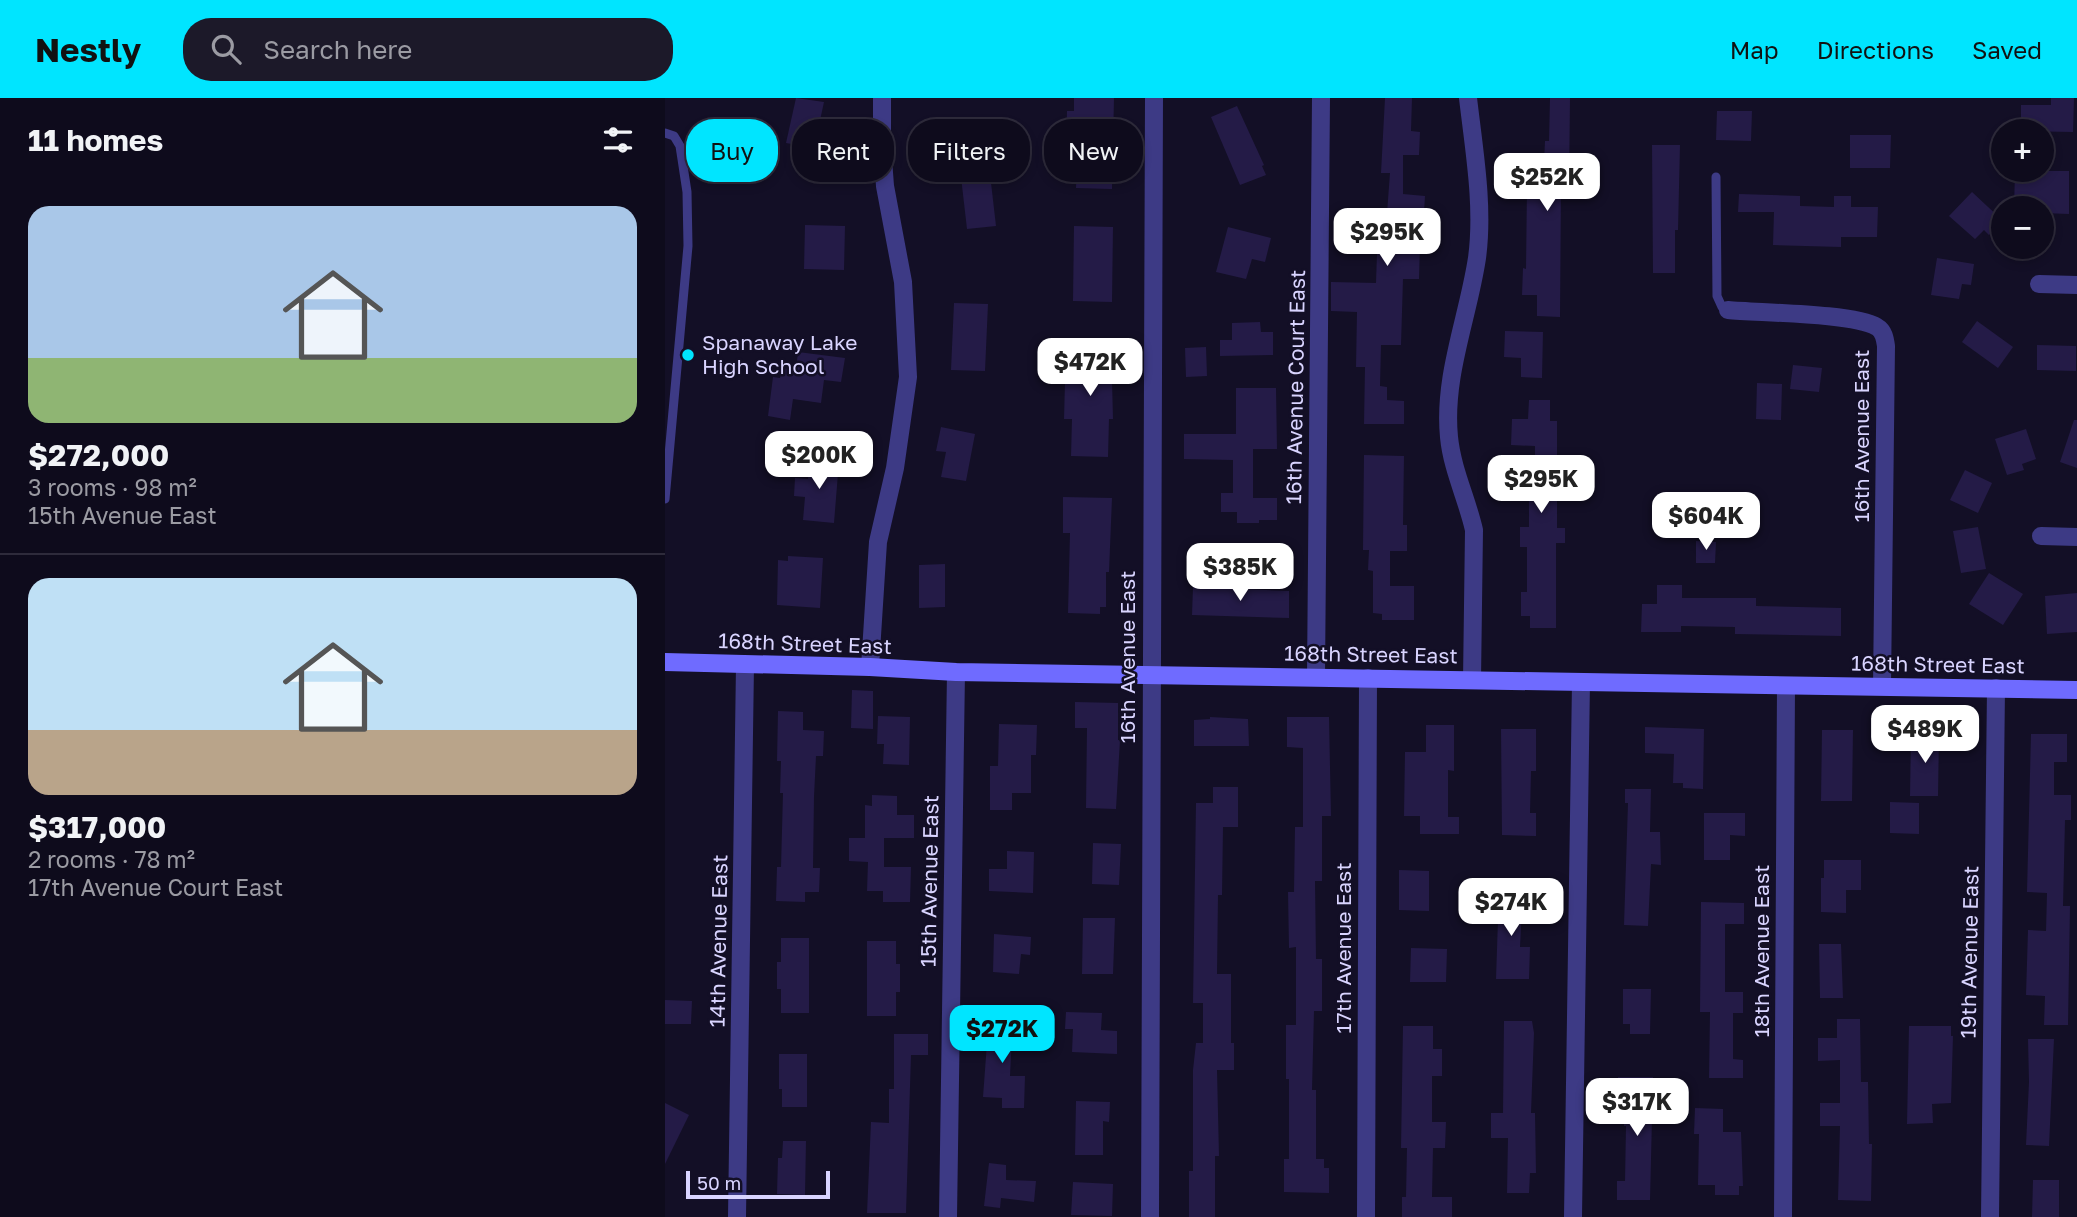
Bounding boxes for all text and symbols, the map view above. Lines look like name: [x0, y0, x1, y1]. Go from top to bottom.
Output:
search box: [183, 18, 673, 81]
text: Nestly: [35, 30, 141, 69]
icon: search: [207, 30, 245, 68]
text: Search here: [263, 34, 412, 65]
text: Map: [1730, 35, 1779, 64]
text: Directions: [1817, 35, 1934, 64]
text: Saved: [1972, 35, 2042, 64]
chip: Buy: [686, 119, 778, 182]
chip: Rent: [792, 119, 894, 182]
chip: Filters: [908, 119, 1030, 182]
chip: New: [1044, 119, 1143, 182]
map controls: [1991, 119, 2054, 259]
button: +: [1991, 119, 2054, 182]
icon: filters: [599, 121, 637, 159]
text: 11 homes: [28, 122, 163, 158]
pin: $252K: [1498, 153, 1596, 213]
text: $252K: [1510, 162, 1584, 190]
button: −: [1991, 196, 2054, 259]
pin: $295K: [1338, 208, 1436, 268]
text: $295K: [1350, 217, 1424, 245]
icon: home: [270, 252, 396, 378]
street label: 16th Avenue Court East: [1280, 269, 1310, 505]
place label: Spanaway Lake High School: [702, 329, 858, 379]
pin: $472K: [1041, 338, 1139, 398]
marker: Spanaway Lake High School: [680, 347, 696, 363]
text: $472K: [1053, 347, 1127, 375]
street label: 16th Avenue East: [1848, 350, 1874, 522]
pin: $200K: [770, 432, 868, 491]
text: $272,000: [28, 437, 169, 473]
text: $200K: [781, 440, 857, 468]
pin: $295K: [1492, 456, 1590, 515]
text: $295K: [1504, 464, 1578, 492]
text: 3 rooms · 98 m²: [28, 473, 197, 501]
pin: $604K: [1657, 492, 1755, 552]
text: 15th Avenue East: [28, 501, 217, 529]
text: $604K: [1668, 501, 1744, 529]
pin: $385K: [1191, 544, 1289, 603]
text: $385K: [1203, 552, 1277, 580]
street label: 16th Avenue East: [1114, 571, 1140, 743]
icon: home: [270, 624, 396, 750]
street label: 168th Street East: [718, 627, 892, 659]
street label: 168th Street East: [1284, 639, 1458, 669]
street label: 168th Street East: [1851, 649, 2025, 679]
pin: $489K: [1876, 706, 1974, 765]
text: $489K: [1887, 714, 1963, 742]
street label: 15th Avenue East: [914, 795, 944, 967]
text: $317,000: [28, 809, 166, 845]
text: 2 rooms · 78 m²: [28, 845, 195, 873]
street label: 14th Avenue East: [703, 854, 733, 1028]
street label: 17th Avenue East: [1330, 862, 1356, 1034]
street label: 18th Avenue East: [1748, 865, 1774, 1037]
street label: 19th Avenue East: [1954, 865, 1984, 1039]
text: 17th Avenue Court East: [28, 873, 283, 901]
pin: $274K: [1462, 878, 1560, 938]
text: $274K: [1474, 887, 1548, 915]
pin: $272K: [953, 1006, 1051, 1065]
text: $272K: [966, 1014, 1038, 1042]
pin: $317K: [1588, 1079, 1686, 1138]
text: $317K: [1602, 1087, 1672, 1115]
scale bar: [686, 1168, 829, 1200]
text: 50 m: [697, 1171, 741, 1194]

